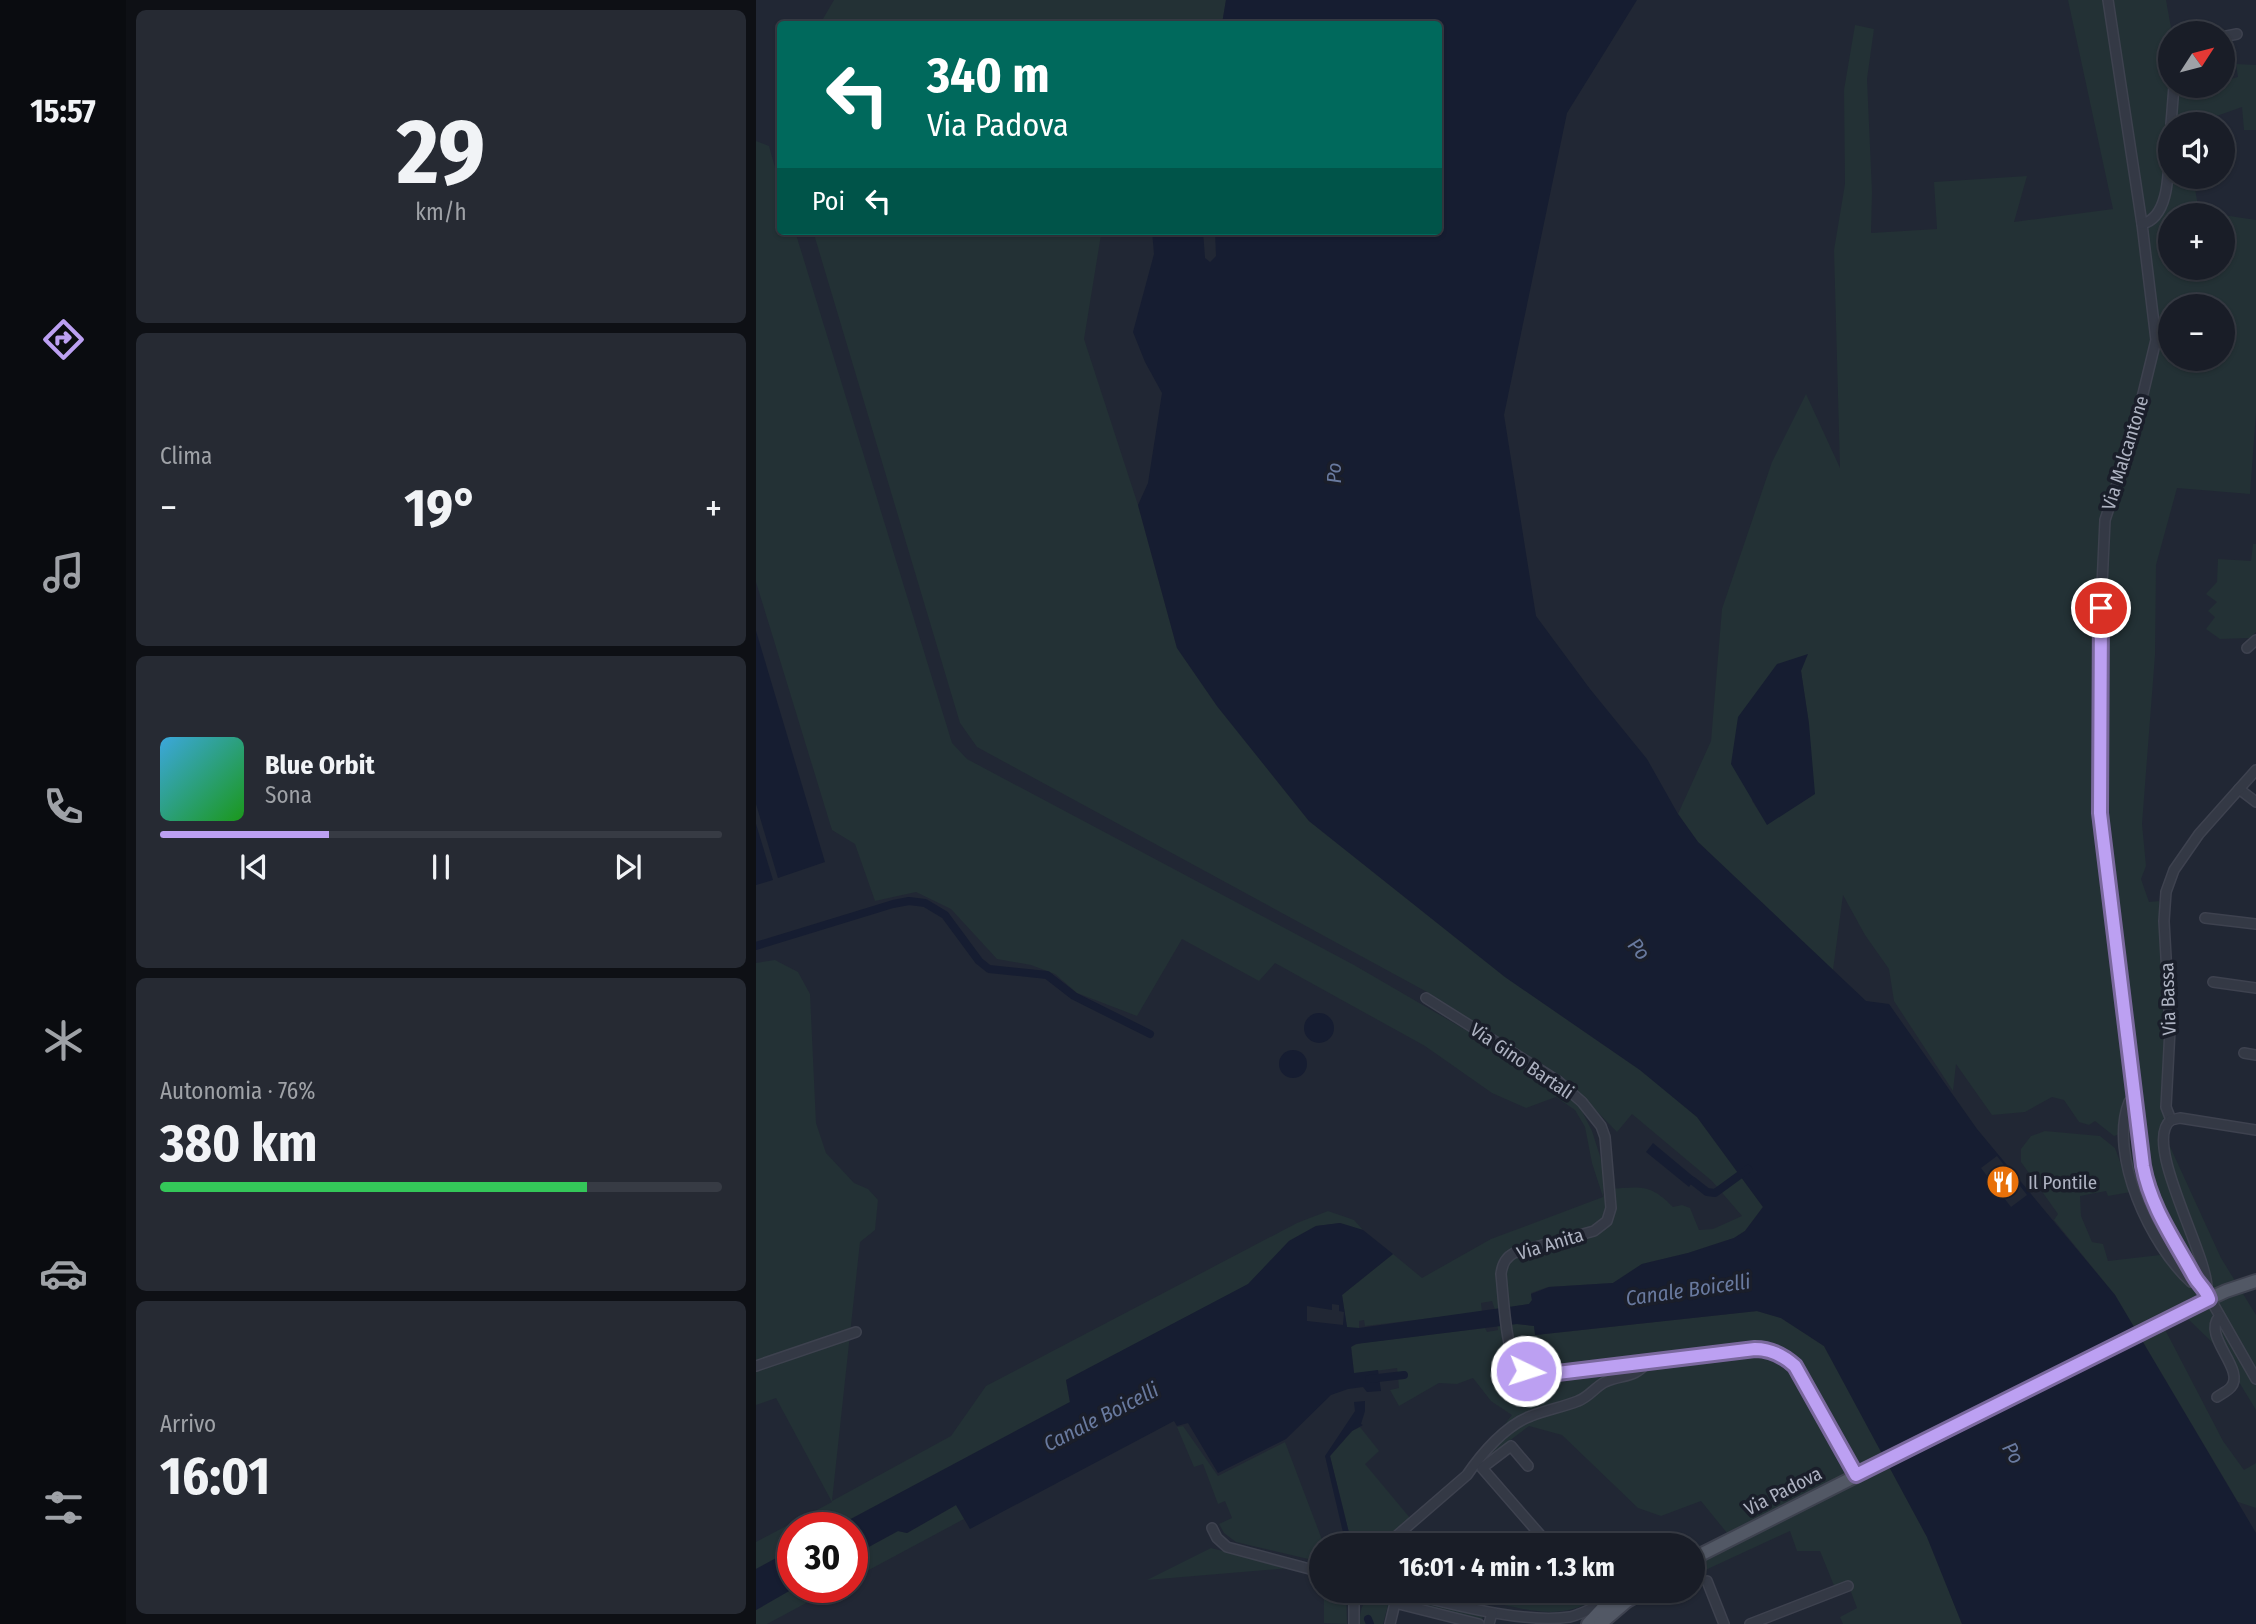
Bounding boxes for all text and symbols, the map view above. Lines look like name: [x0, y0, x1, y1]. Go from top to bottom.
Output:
north arrow: [2158, 21, 2235, 98]
map controls: [2158, 21, 2235, 371]
text: 340 m: [927, 46, 1050, 105]
icon: left: [812, 49, 903, 140]
text: 15:57: [30, 92, 96, 130]
text: 29: [397, 98, 485, 207]
text: Via Padova: [927, 106, 1069, 144]
button: sound: [2158, 112, 2235, 189]
icon: left: [859, 182, 897, 220]
text: Poi: [812, 186, 845, 217]
text: km/h: [415, 198, 467, 226]
button: +: [2158, 203, 2235, 280]
button: −: [2158, 294, 2235, 371]
icon: directions: [39, 315, 88, 364]
street label: Via Malcantone: [2097, 393, 2153, 513]
text: Clima: [160, 442, 212, 470]
water label: Po: [1321, 462, 1347, 484]
text: 19°: [404, 477, 478, 540]
text: −: [160, 485, 177, 531]
text: +: [705, 485, 722, 531]
icon: music: [39, 548, 88, 597]
pin: [2071, 578, 2131, 638]
icon: arrive: [2082, 589, 2120, 627]
text: Blue Orbit: [265, 750, 375, 781]
text: Sona: [265, 781, 312, 809]
icon: phone: [39, 782, 88, 831]
icon: previous: [235, 848, 273, 886]
icon: pause: [422, 848, 460, 886]
icon: next: [609, 848, 647, 886]
water label: Po: [1622, 933, 1656, 965]
street label: Via Bassa: [2155, 962, 2181, 1036]
icon: climate: [39, 1016, 88, 1065]
street label: Via Gino Bartali: [1466, 1018, 1578, 1104]
text: Autonomia · 76%: [160, 1077, 315, 1105]
text: 380 km: [160, 1112, 317, 1175]
restaurant icon: Il Pontile: [1984, 1163, 2022, 1201]
place label: Il Pontile: [2028, 1171, 2097, 1194]
street label: Via Anita: [1514, 1223, 1586, 1265]
icon: car: [39, 1249, 88, 1298]
water label: Canale Boicelli: [1624, 1268, 1753, 1312]
position arrow: [1489, 1334, 1563, 1408]
water label: Canale Boicelli: [1039, 1377, 1164, 1457]
text: Arrivo: [160, 1410, 216, 1438]
water label: Po: [1996, 1437, 2030, 1469]
text: 16:01: [160, 1445, 270, 1508]
street label: Via Padova: [1740, 1462, 1826, 1520]
icon: filters: [39, 1483, 88, 1532]
speed limit sign: 30: [777, 1512, 868, 1603]
text: 16:01 · 4 min · 1.3 km: [1399, 1552, 1615, 1583]

